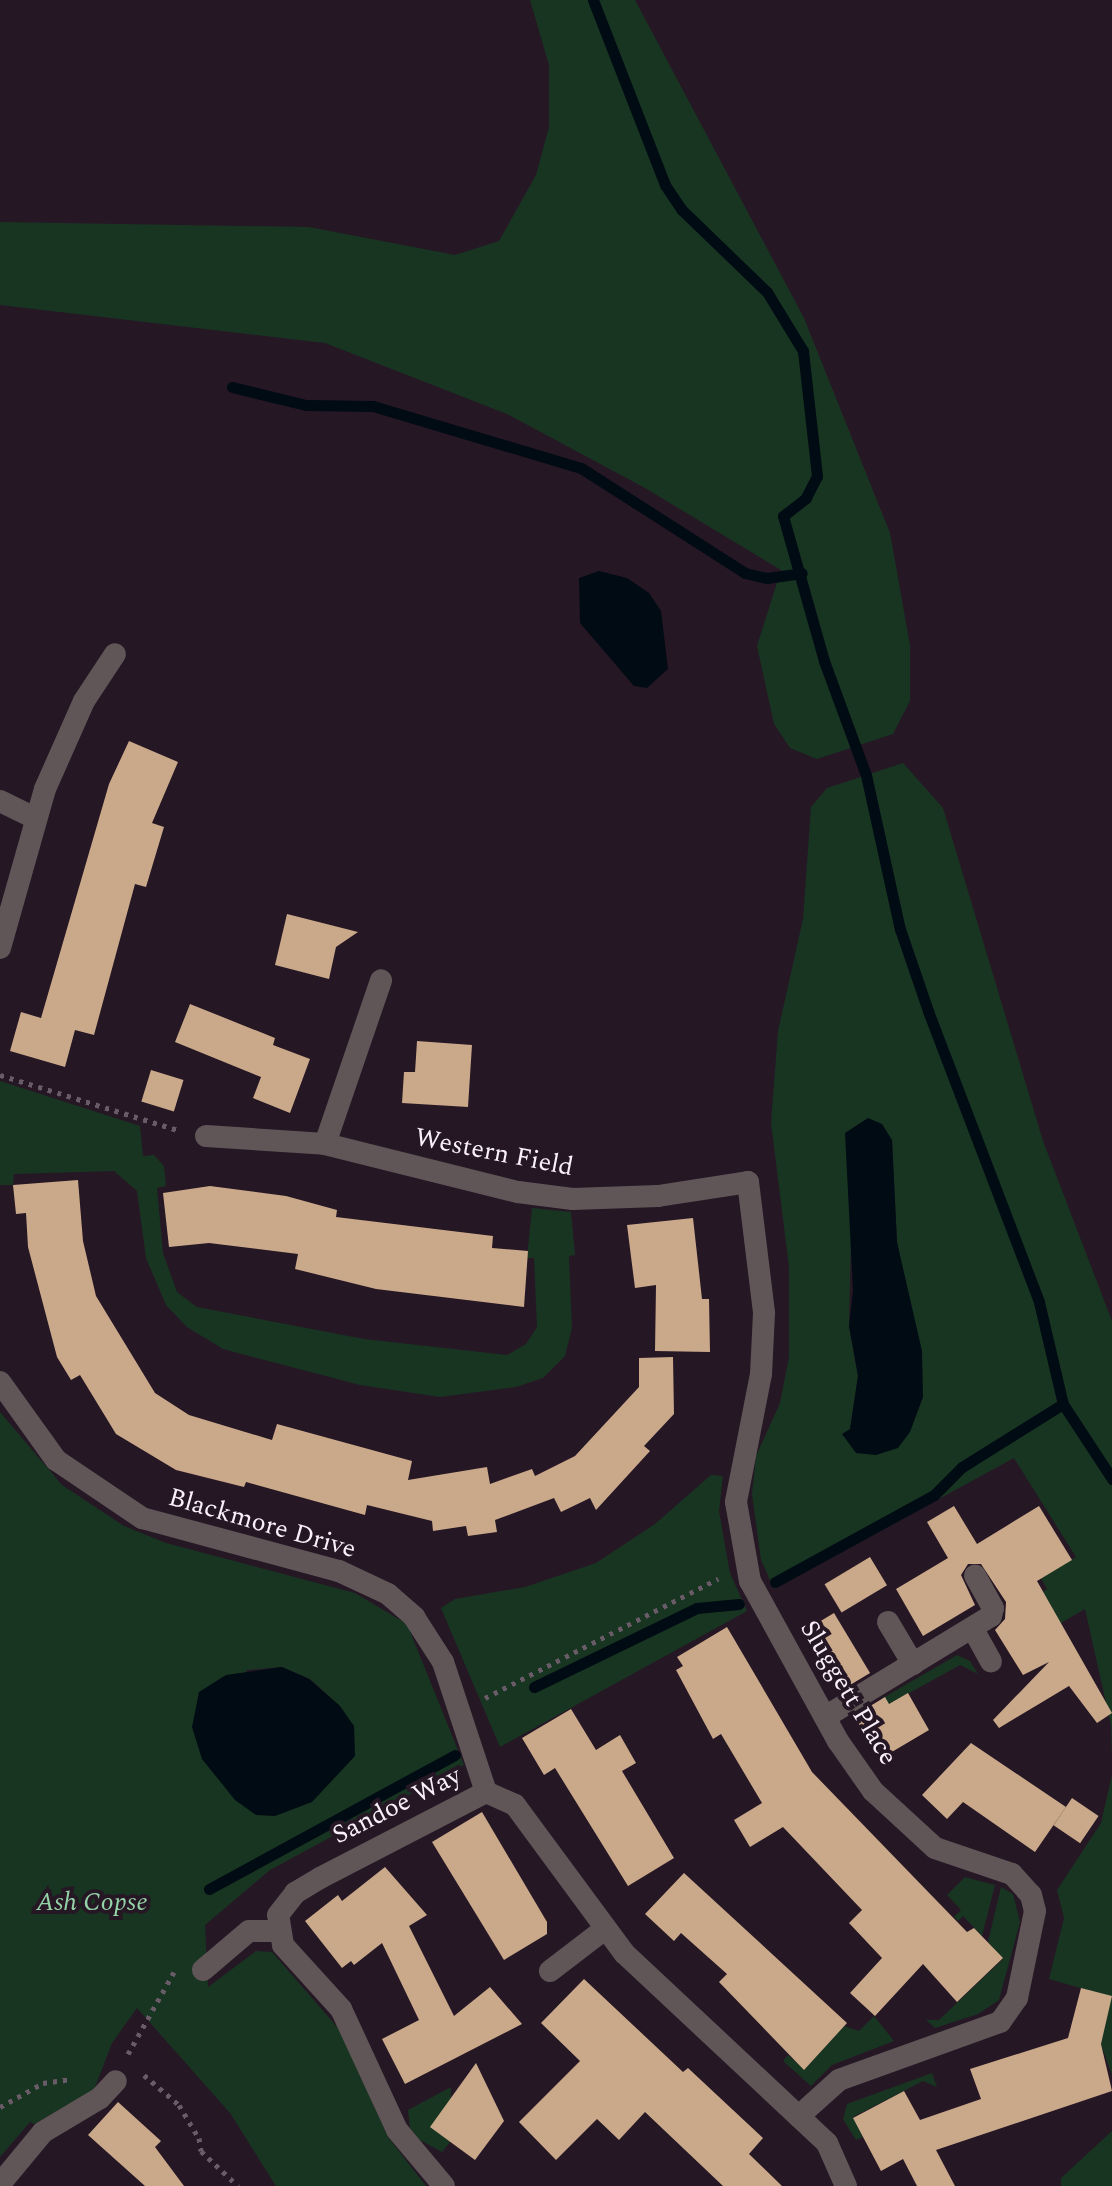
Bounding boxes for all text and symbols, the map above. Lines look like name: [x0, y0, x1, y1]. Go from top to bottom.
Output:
street label: Western Field: [412, 1122, 576, 1184]
street label: Blackmore Drive: [165, 1482, 359, 1566]
street label: Sluggett Place: [793, 1615, 903, 1771]
street label: Sandoe Way: [328, 1760, 466, 1852]
park label: Ash Copse: [36, 1887, 148, 1919]

